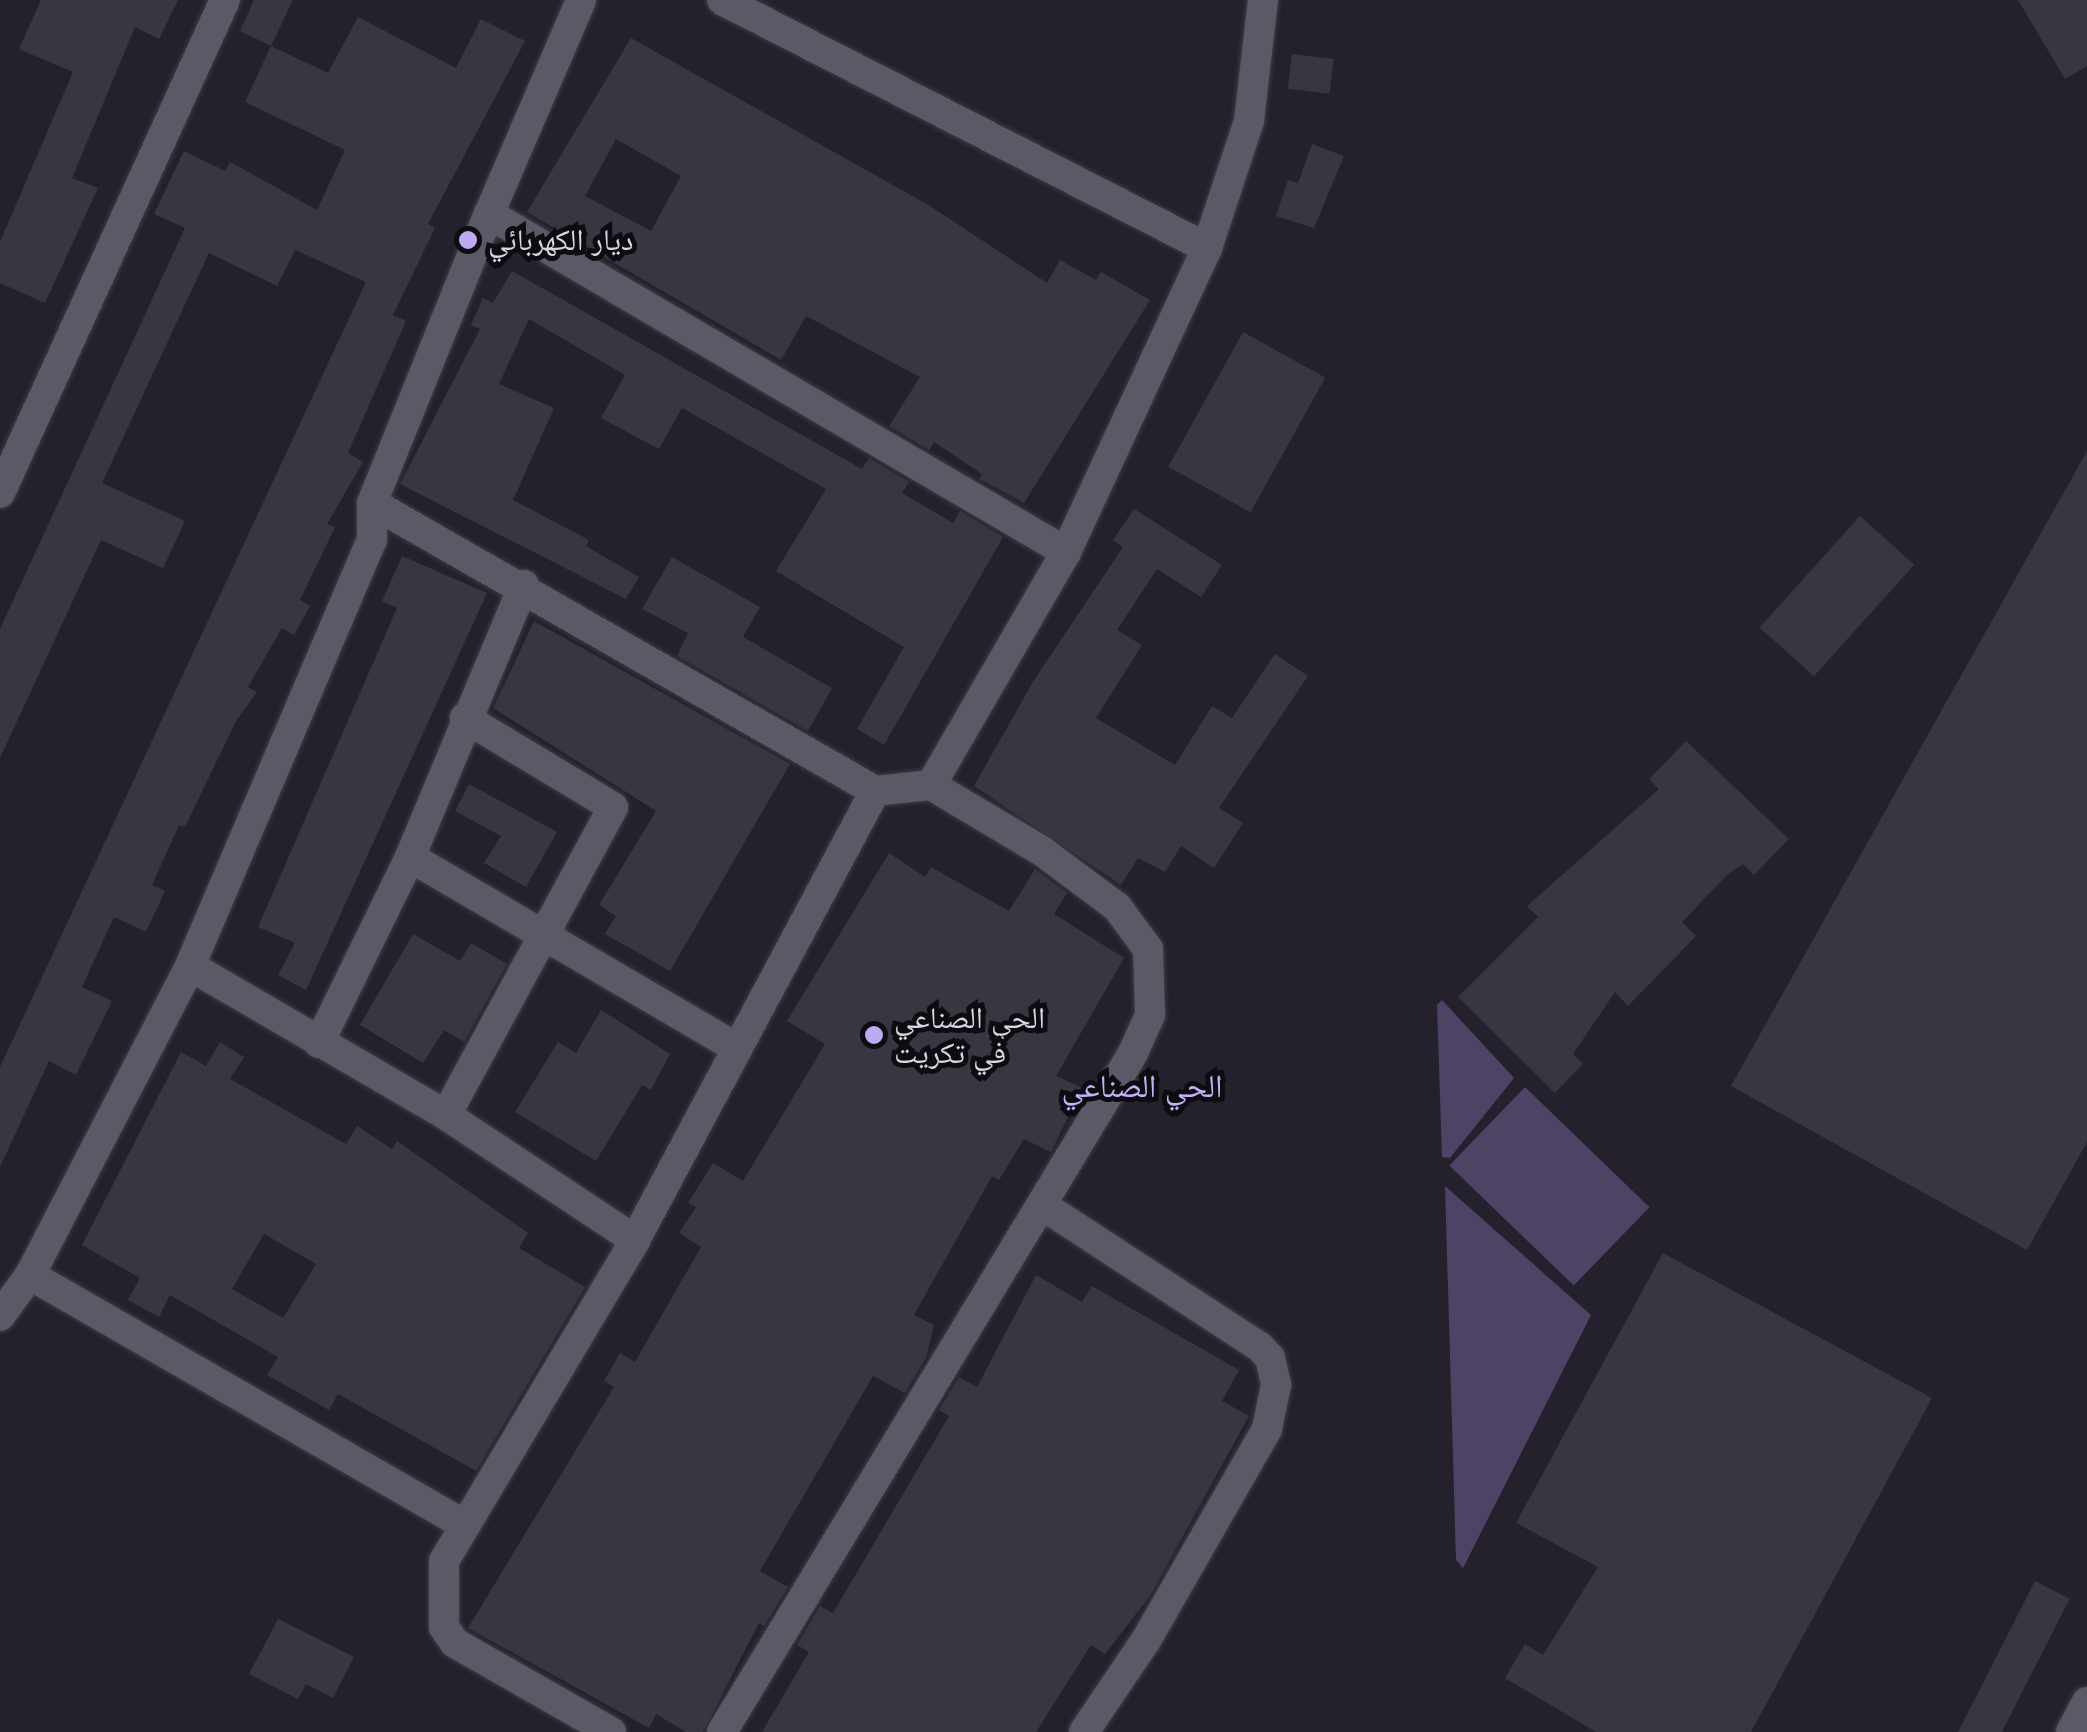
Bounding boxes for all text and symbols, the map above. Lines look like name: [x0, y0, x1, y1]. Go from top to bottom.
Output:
place label: ديار الكهربائي: [488, 222, 633, 258]
marker: ديار الكهربائي: [457, 229, 479, 251]
place label: الحي الصناعي في تكريت: [894, 1000, 1045, 1070]
marker: الحي الصناعي في تكريت: [863, 1024, 885, 1046]
district label: الحي الصناعي: [1061, 1067, 1223, 1105]

